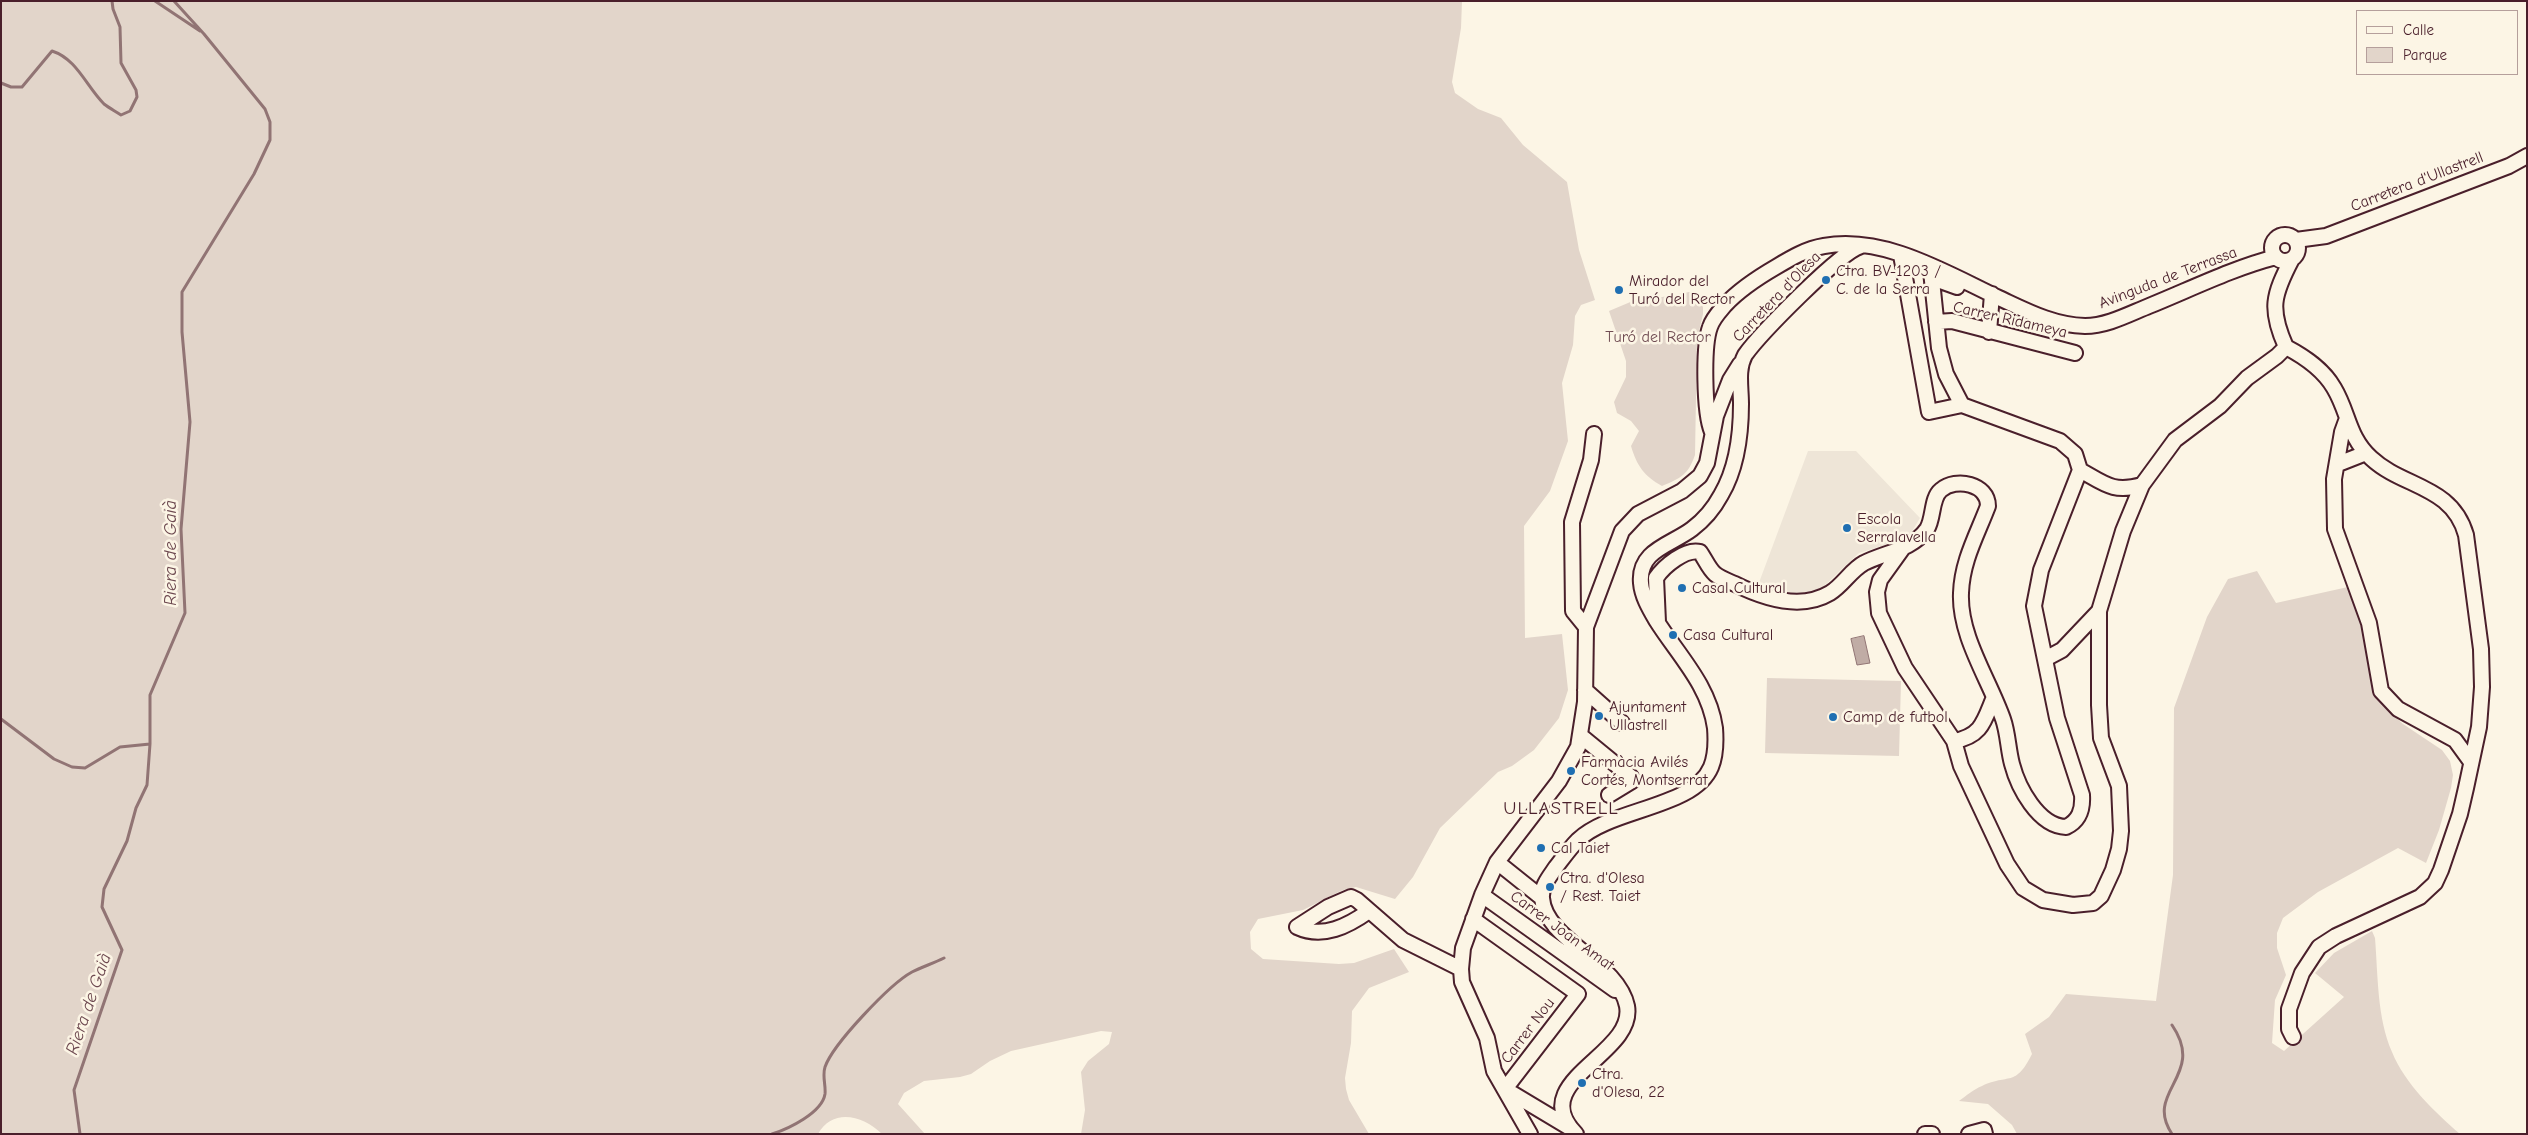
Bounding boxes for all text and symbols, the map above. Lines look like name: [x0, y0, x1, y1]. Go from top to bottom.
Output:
legend: [2356, 10, 2518, 75]
text: Calle: [2403, 21, 2434, 39]
text: Parque: [2403, 46, 2447, 64]
street label: Carretera d'Ullastrell: [2348, 148, 2486, 216]
street label: Avinguda de Terrassa: [2096, 243, 2240, 313]
street label: Carretera d'Olesa: [1729, 248, 1825, 346]
place label: Ctra. BV-1203 / C. de la Serra: [1836, 261, 1941, 299]
place label: Mirador del Turó del Rector: [1629, 271, 1735, 309]
marker: Ctra. BV-1203 / C. de la Serra: [1820, 274, 1832, 286]
marker: Mirador del Turó del Rector: [1613, 284, 1625, 296]
street label: Carrer Ridameya: [1951, 298, 2069, 342]
park label: Turó del Rector: [1605, 327, 1711, 347]
water label: Riera de Gaià: [160, 500, 182, 606]
place label: Escola Serralavella: [1857, 509, 1936, 547]
marker: Escola Serralavella: [1841, 522, 1853, 534]
place label: Casal Cultural: [1692, 578, 1786, 598]
marker: Casal Cultural: [1676, 582, 1688, 594]
place label: Casa Cultural: [1683, 625, 1773, 645]
marker: Casa Cultural: [1667, 629, 1679, 641]
place label: Ajuntament Ullastrell: [1609, 697, 1686, 735]
place label: Camp de futbol: [1843, 707, 1948, 727]
marker: Ajuntament Ullastrell: [1593, 710, 1605, 722]
marker: Camp de futbol: [1827, 711, 1839, 723]
place label: Farmàcia Avilés Cortés, Montserrat: [1581, 752, 1708, 790]
marker: Farmàcia Avilés Cortés, Montserrat: [1565, 765, 1577, 777]
district label: ULLASTRELL: [1502, 798, 1620, 820]
place label: Cal Taiet: [1551, 838, 1609, 858]
marker: Cal Taiet: [1535, 842, 1547, 854]
place label: Ctra. d'Olesa / Rest. Taiet: [1560, 868, 1645, 906]
marker: Ctra. d'Olesa / Rest. Taiet: [1544, 881, 1556, 893]
street label: Carrer Joan Amat: [1506, 887, 1618, 975]
water label: Riera de Gaià: [62, 950, 116, 1058]
street label: Carrer Nou: [1497, 994, 1559, 1068]
place label: Ctra. d'Olesa, 22: [1592, 1064, 1665, 1102]
marker: Ctra. d'Olesa, 22: [1576, 1077, 1588, 1089]

